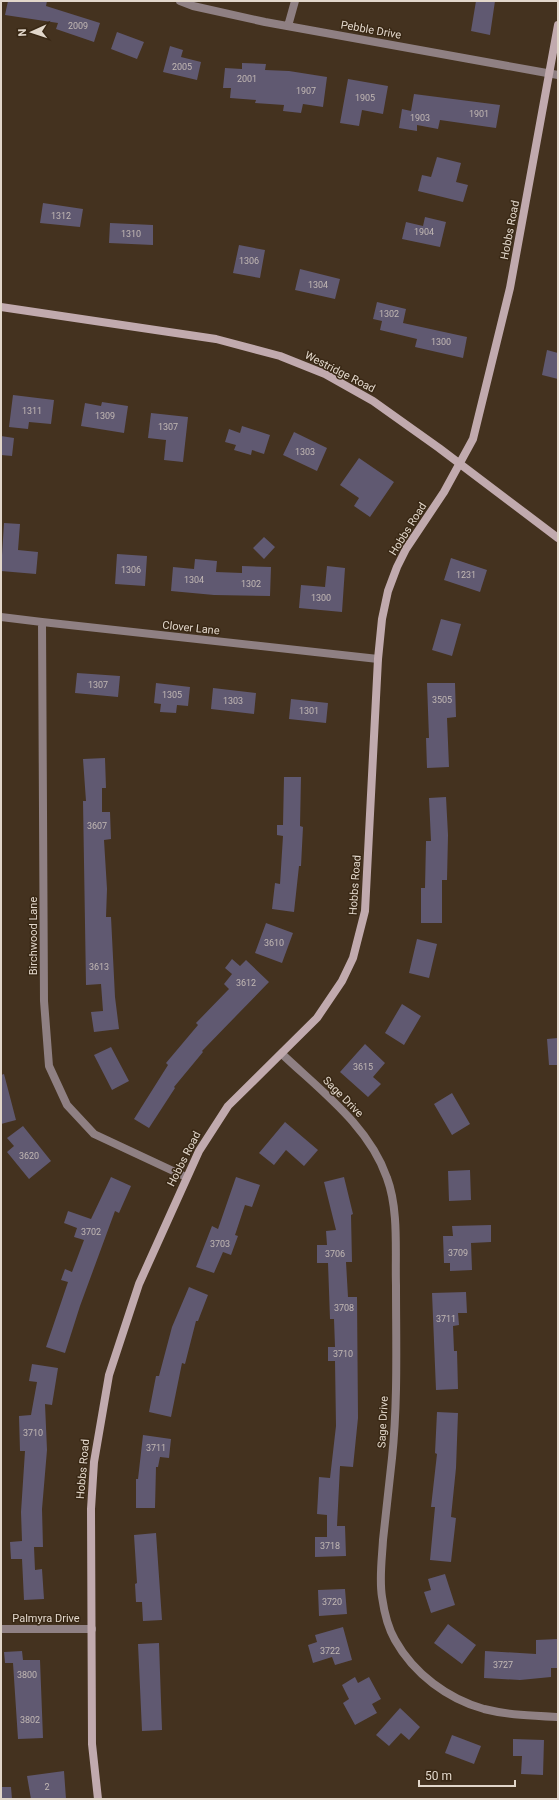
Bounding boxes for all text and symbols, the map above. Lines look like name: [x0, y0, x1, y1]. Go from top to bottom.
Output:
north arrow: [12, 12, 52, 52]
street label: Pebble Drive: [340, 18, 402, 42]
house number: 2009: [68, 21, 88, 31]
text: N: [16, 28, 29, 37]
house number: 2005: [172, 62, 192, 72]
house number: 2001: [237, 74, 257, 84]
house number: 1907: [296, 86, 316, 96]
house number: 1905: [355, 93, 375, 103]
house number: 1901: [469, 109, 489, 119]
house number: 1903: [410, 113, 430, 123]
street label: Hobbs Road: [498, 199, 522, 261]
house number: 1312: [51, 211, 71, 221]
house number: 1904: [414, 227, 434, 237]
house number: 1310: [121, 229, 141, 239]
house number: 1306: [239, 256, 259, 266]
house number: 1304: [308, 280, 328, 290]
house number: 1302: [379, 309, 399, 319]
house number: 1300: [431, 337, 451, 347]
street label: Westridge Road: [303, 349, 377, 395]
house number: 1311: [22, 406, 42, 416]
house number: 1309: [95, 411, 115, 421]
house number: 1307: [158, 422, 178, 432]
house number: 1303: [295, 447, 315, 457]
street label: Hobbs Road: [387, 500, 429, 558]
house number: 1306: [121, 565, 141, 575]
house number: 1231: [456, 570, 476, 580]
house number: 1304: [184, 575, 204, 585]
house number: 1302: [241, 579, 261, 589]
house number: 1300: [311, 593, 331, 603]
street label: Clover Lane: [162, 619, 220, 637]
house number: 1307: [88, 680, 108, 690]
house number: 1305: [162, 690, 182, 700]
house number: 3505: [432, 695, 452, 705]
house number: 1303: [223, 696, 243, 706]
house number: 1301: [299, 706, 319, 716]
house number: 3607: [87, 821, 107, 831]
street label: Hobbs Road: [346, 855, 364, 915]
street label: Birchwood Lane: [27, 897, 40, 975]
house number: 3610: [264, 938, 284, 948]
house number: 3613: [89, 962, 109, 972]
house number: 3612: [236, 978, 256, 988]
house number: 3615: [353, 1062, 373, 1072]
street label: Sage Drive: [320, 1074, 366, 1120]
street label: Hobbs Road: [165, 1129, 203, 1189]
house number: 3620: [19, 1151, 39, 1161]
house number: 3702: [81, 1227, 101, 1237]
house number: 3703: [210, 1239, 230, 1249]
house number: 3709: [448, 1248, 468, 1258]
house number: 3706: [325, 1249, 345, 1259]
house number: 3708: [334, 1303, 354, 1313]
house number: 3711: [436, 1314, 456, 1324]
house number: 3710: [333, 1349, 353, 1359]
street label: Sage Drive: [375, 1396, 391, 1448]
house number: 3710: [23, 1428, 43, 1438]
street label: Hobbs Road: [74, 1438, 92, 1500]
house number: 3711: [146, 1443, 166, 1453]
house number: 3718: [320, 1541, 340, 1551]
house number: 3720: [322, 1597, 342, 1607]
street label: Palmyra Drive: [12, 1612, 80, 1625]
house number: 3722: [320, 1646, 340, 1656]
house number: 3727: [493, 1660, 513, 1670]
house number: 3800: [17, 1670, 37, 1680]
house number: 3802: [20, 1715, 40, 1725]
scale bar: [419, 1762, 515, 1788]
text: 50 m: [425, 1769, 452, 1783]
house number: 2: [44, 1782, 50, 1792]

